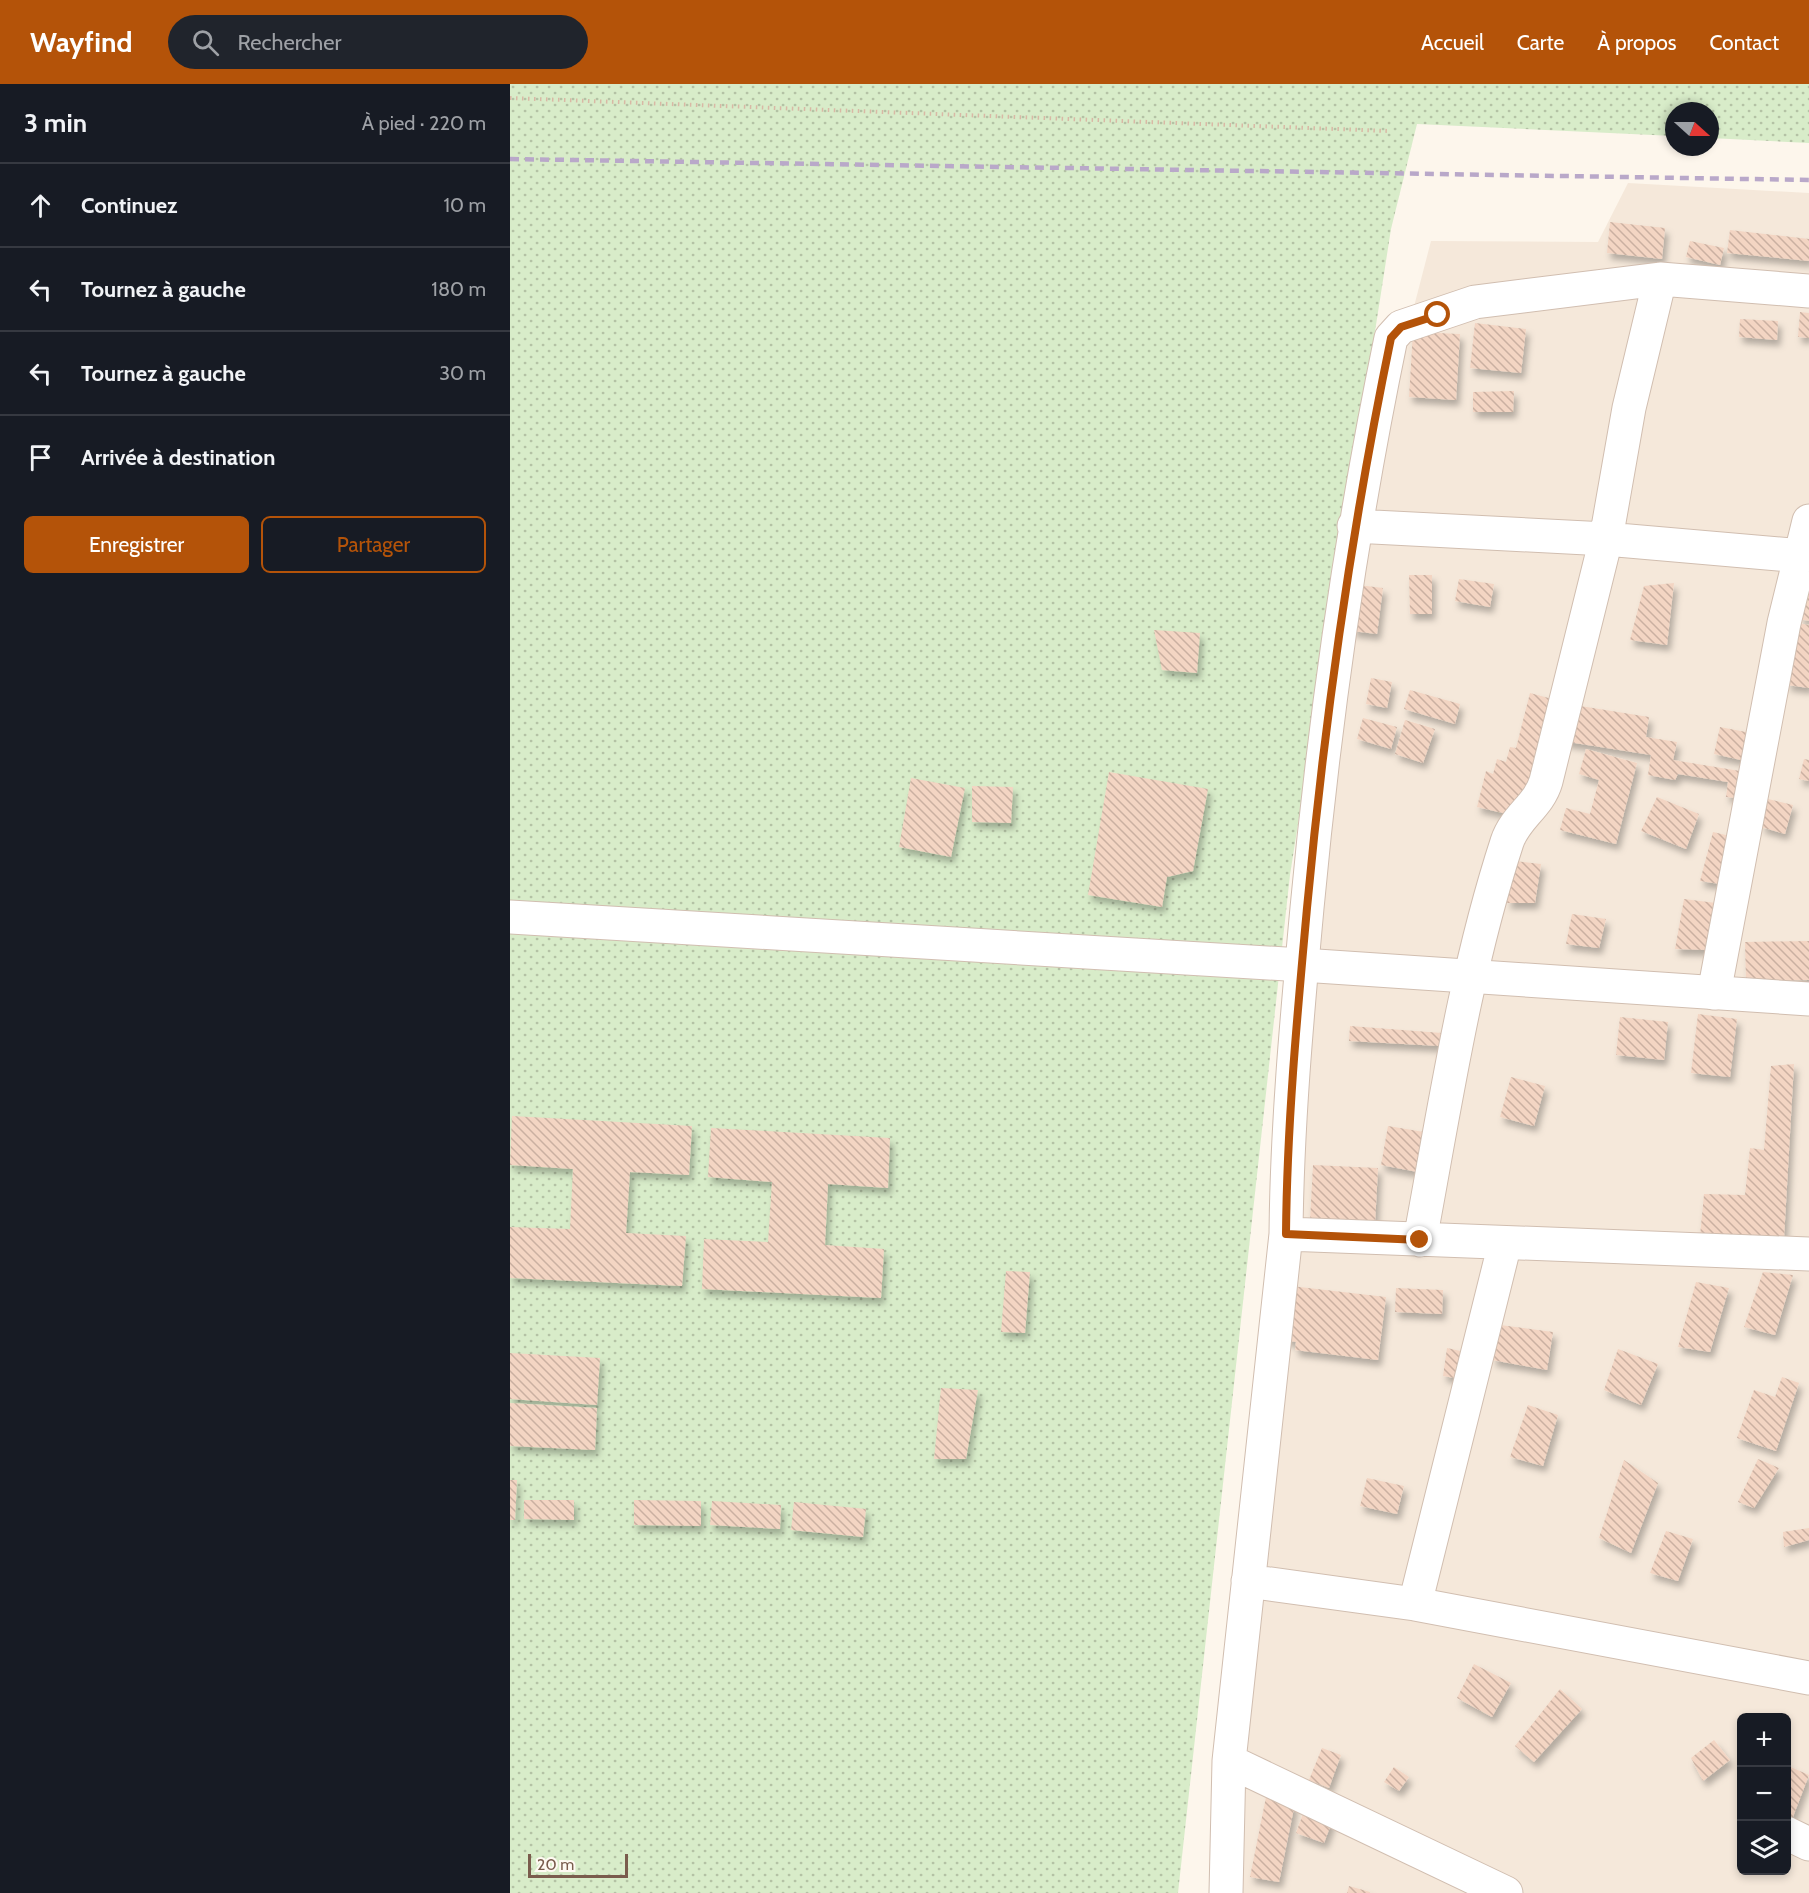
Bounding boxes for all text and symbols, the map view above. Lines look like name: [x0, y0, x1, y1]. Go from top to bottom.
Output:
search box: [168, 15, 588, 69]
text: Wayfind: [30, 25, 132, 59]
icon: search: [189, 26, 222, 59]
text: Rechercher: [237, 29, 341, 56]
text: Accueil: [1421, 30, 1484, 55]
text: Carte: [1517, 30, 1564, 55]
text: À propos: [1597, 30, 1676, 55]
text: Contact: [1709, 30, 1779, 55]
north arrow: [1665, 102, 1719, 156]
text: 3 min: [24, 107, 87, 139]
text: À pied · 220 m: [362, 111, 486, 135]
icon: ahead: [24, 189, 57, 222]
text: Continuez: [81, 192, 178, 219]
text: 10 m: [443, 193, 486, 217]
icon: left: [24, 273, 57, 306]
text: Tournez à gauche: [81, 276, 246, 303]
text: 180 m: [431, 277, 486, 301]
route start: [1424, 301, 1450, 327]
icon: left: [24, 357, 57, 390]
text: Tournez à gauche: [81, 360, 246, 387]
text: 30 m: [439, 361, 486, 385]
icon: arrive: [24, 441, 57, 474]
text: Arrivée à destination: [81, 444, 275, 471]
button: Enregistrer: [24, 516, 249, 573]
button: Partager: [261, 516, 486, 573]
route end: [1406, 1226, 1432, 1252]
map controls: [1737, 1713, 1791, 1875]
button: +: [1737, 1713, 1791, 1767]
button: −: [1737, 1767, 1791, 1821]
button: layers: [1737, 1821, 1791, 1875]
scale bar: [528, 1851, 628, 1878]
text: 20 m: [537, 1855, 574, 1874]

